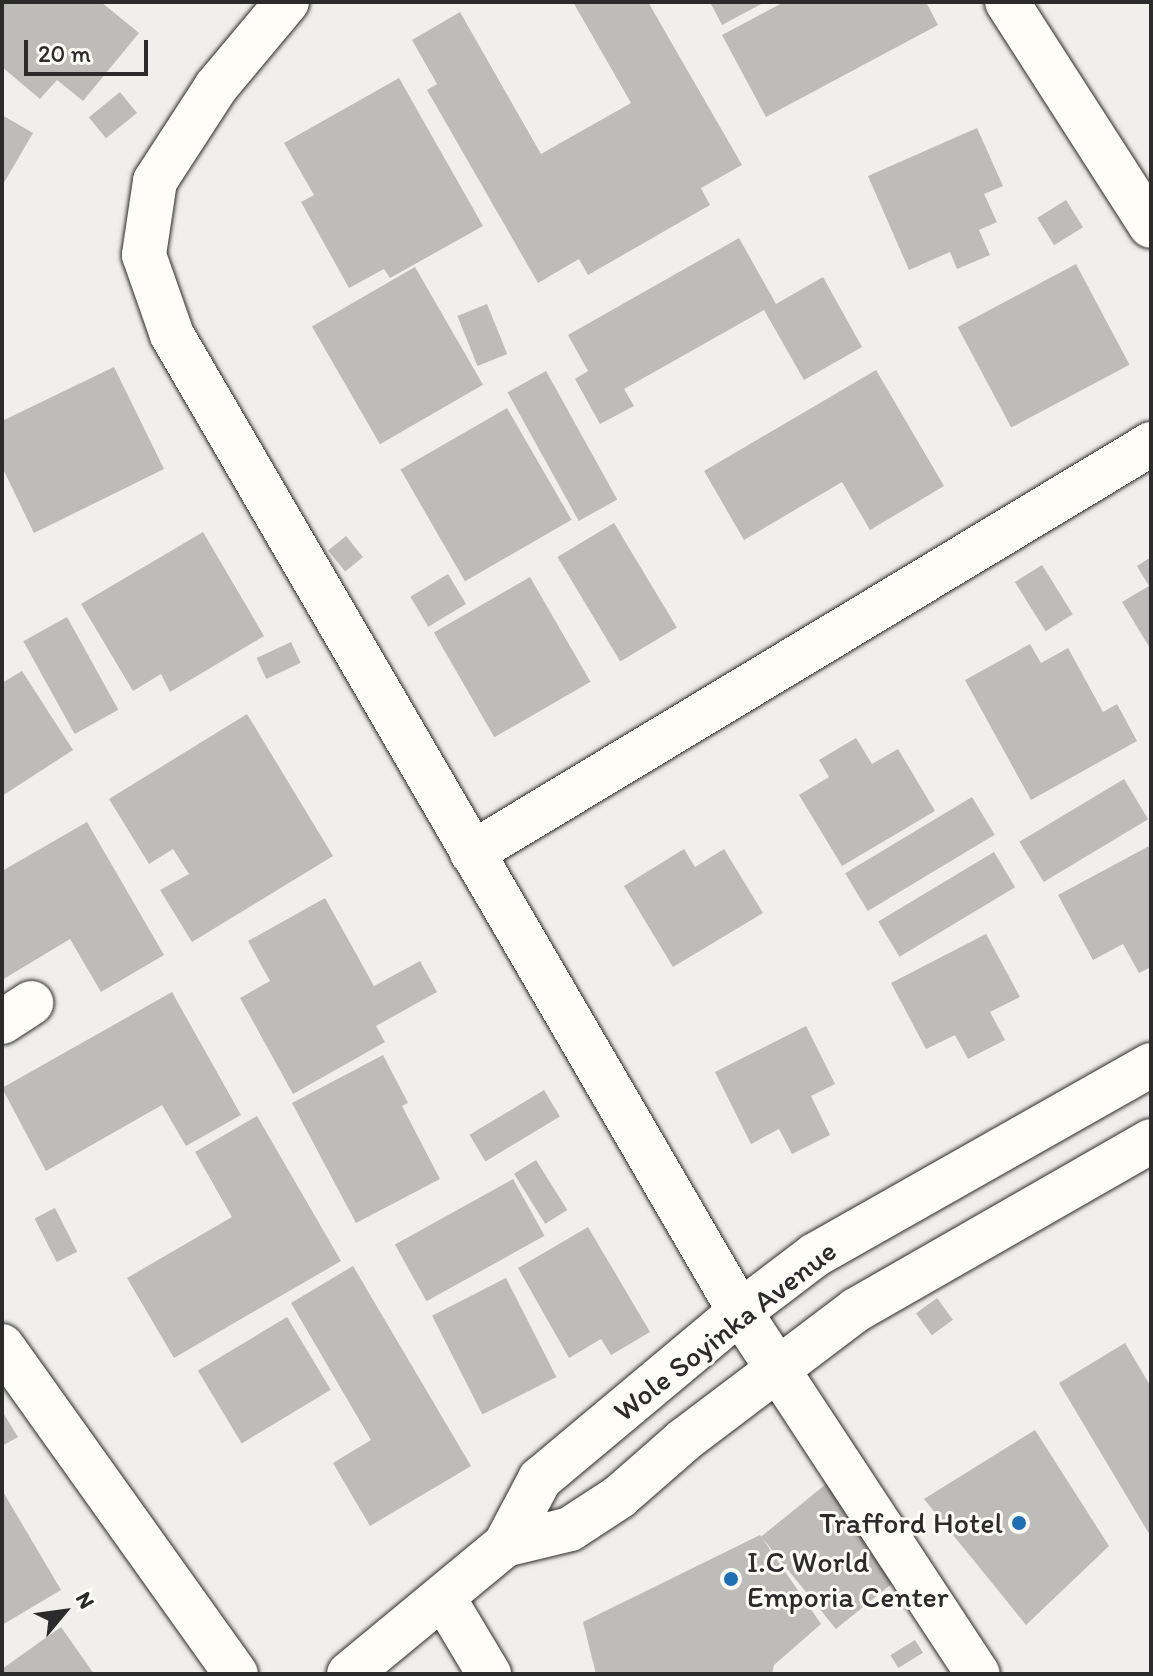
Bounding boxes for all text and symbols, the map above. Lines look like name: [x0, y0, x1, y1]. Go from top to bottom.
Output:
scale bar: [28, 24, 152, 74]
text: 20 m: [38, 39, 91, 68]
street label: Wole Soyinka Avenue: [607, 1233, 843, 1429]
place label: Trafford Hotel: [819, 1505, 1003, 1541]
marker: Trafford Hotel: [1010, 1514, 1028, 1532]
place label: I.C World Emporia Center: [747, 1544, 949, 1614]
marker: I.C World Emporia Center: [722, 1570, 740, 1588]
north arrow: [24, 1572, 104, 1652]
text: N: [70, 1587, 101, 1613]

